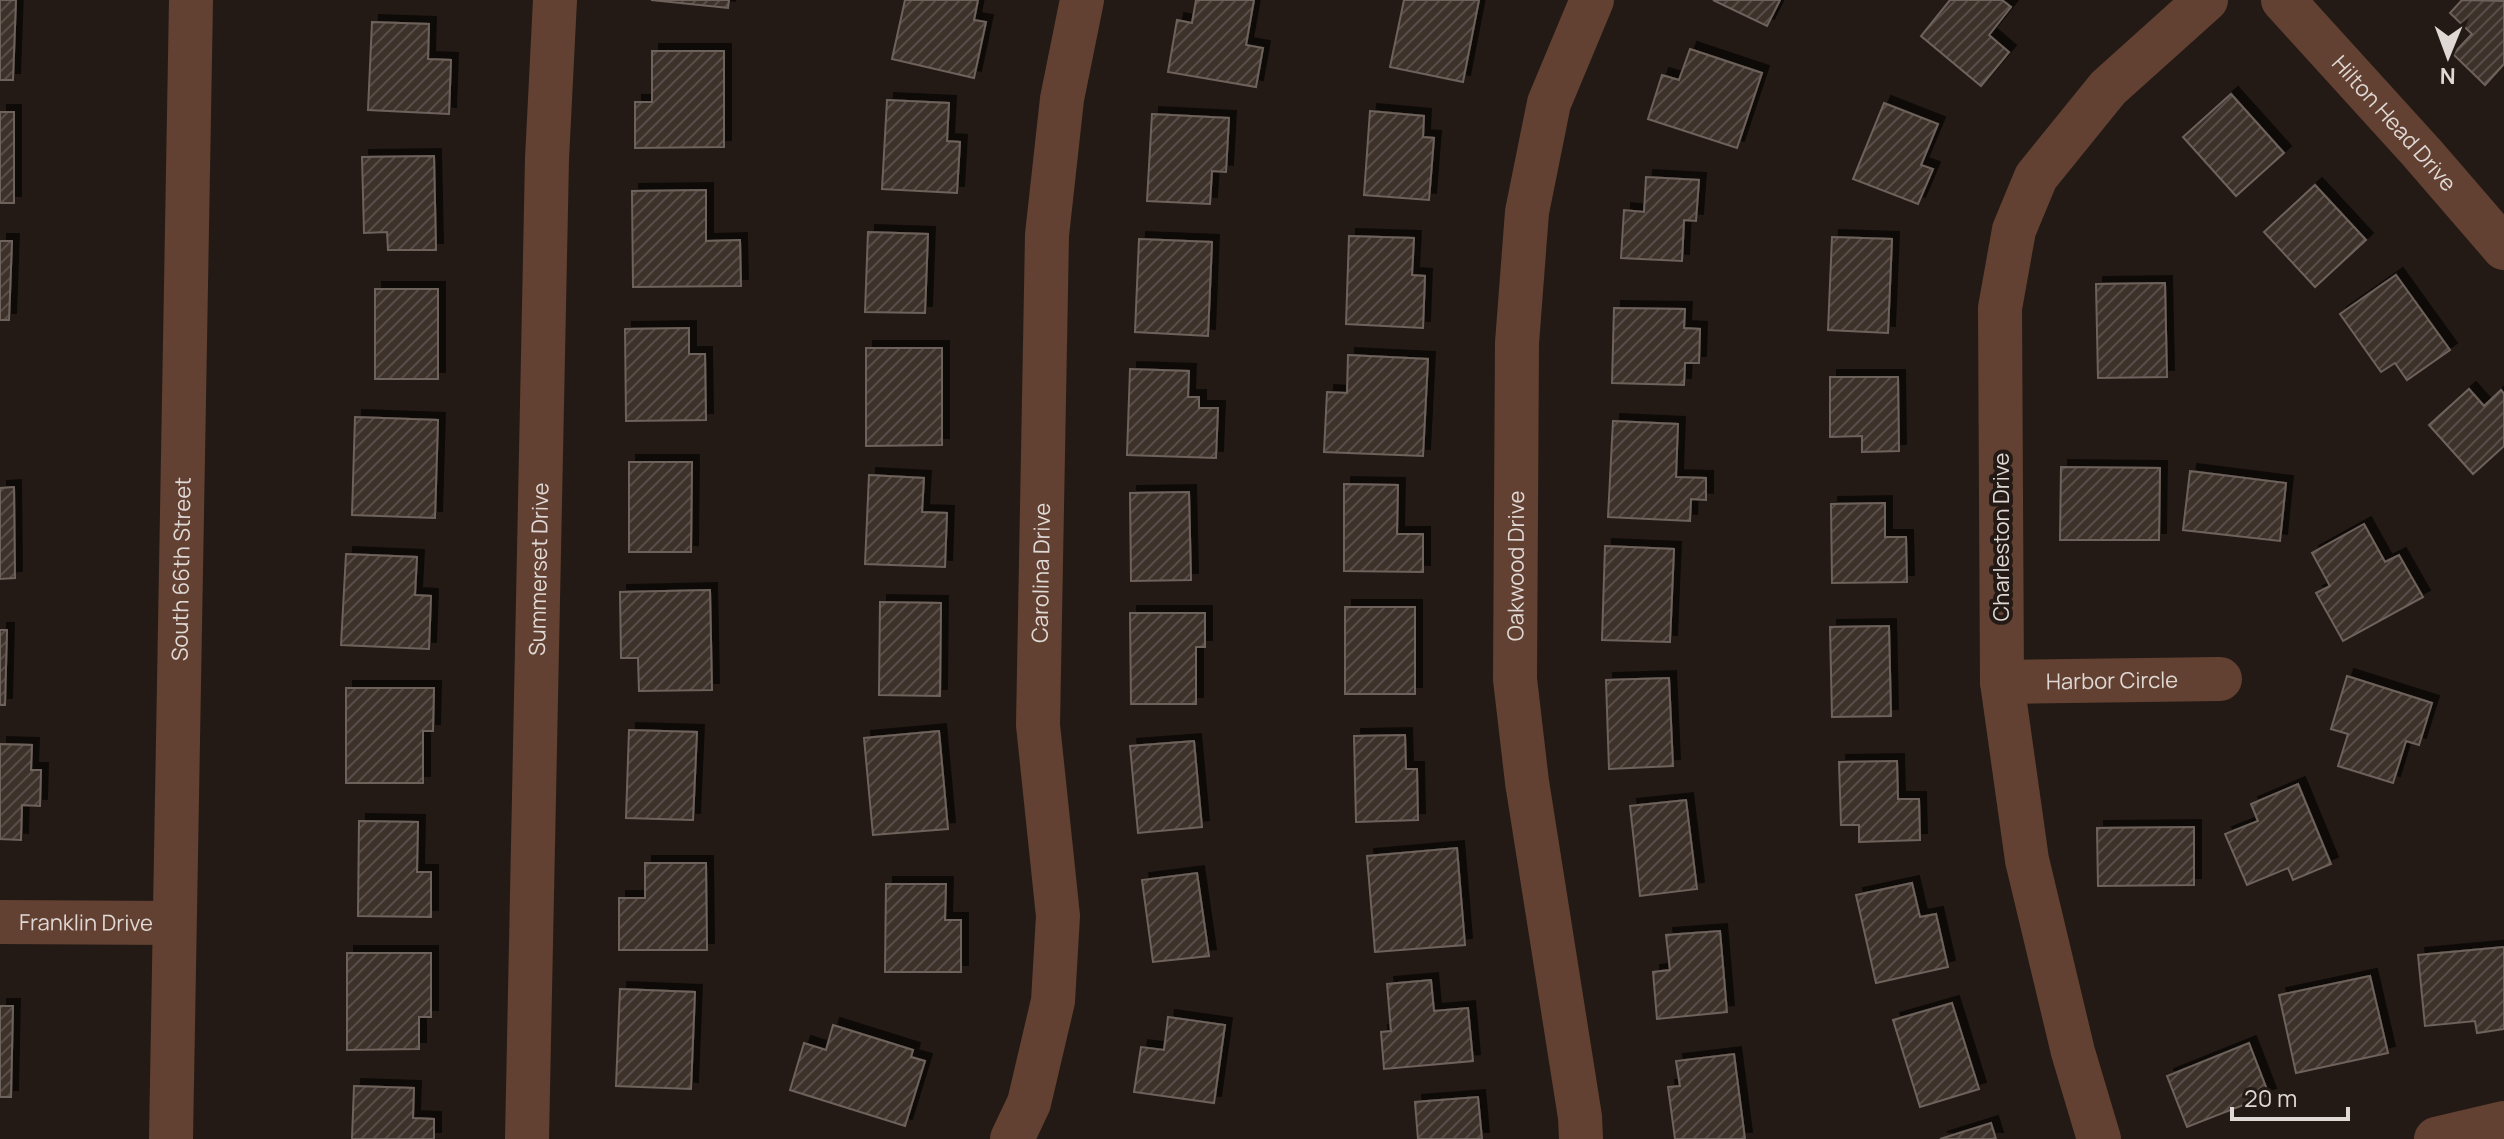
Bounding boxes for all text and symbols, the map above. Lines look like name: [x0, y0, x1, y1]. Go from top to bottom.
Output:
north arrow: [2408, 16, 2488, 96]
street label: Hilton Head Drive: [2325, 49, 2463, 198]
text: N: [2439, 61, 2456, 91]
street label: Charleston Drive: [1986, 452, 2016, 621]
street label: South 66th Street: [164, 477, 198, 661]
street label: Summerset Drive: [522, 482, 555, 656]
street label: Oakwood Drive: [1500, 490, 1531, 641]
street label: Carolina Drive: [1025, 502, 1057, 643]
street label: Harbor Circle: [2046, 665, 2178, 696]
street label: Franklin Drive: [19, 907, 153, 938]
scale bar: [2232, 1071, 2348, 1121]
text: 20 m: [2244, 1081, 2297, 1114]

